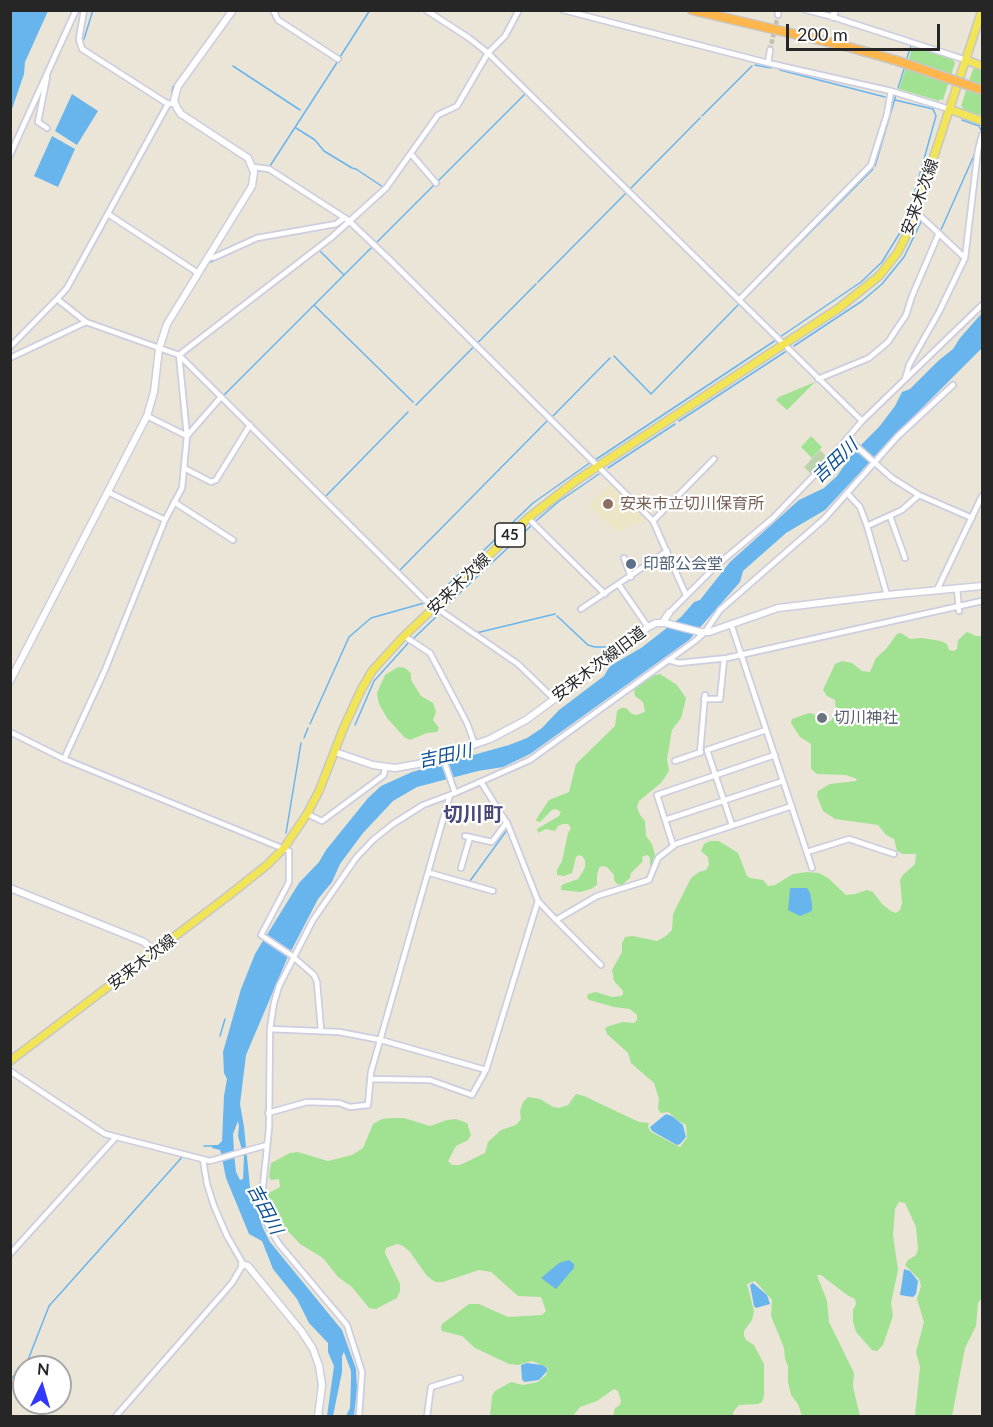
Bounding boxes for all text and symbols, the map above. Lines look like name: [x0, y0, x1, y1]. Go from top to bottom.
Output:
scale bar: [789, 12, 944, 50]
text: 200 m: [797, 23, 848, 45]
street label: 安来木次線: [897, 156, 943, 238]
water label: 吉田川: [808, 435, 862, 487]
place label: 安来市立切川保育所: [620, 494, 764, 514]
marker: 安来市立切川保育所: [601, 497, 615, 511]
road number: 45: [495, 523, 525, 547]
street label: 安来木次線: [424, 549, 494, 619]
place label: 印部公会堂: [643, 554, 723, 574]
marker: 印部公会堂: [624, 557, 638, 571]
street label: 安来木次線旧道: [548, 623, 650, 705]
place label: 切川神社: [834, 708, 898, 728]
marker: 切川神社: [815, 711, 829, 725]
water label: 吉田川: [416, 740, 474, 772]
district label: 切川町: [443, 803, 503, 827]
street label: 安来木次線: [104, 930, 180, 994]
water label: 吉田川: [243, 1180, 287, 1238]
north arrow: [12, 1355, 72, 1415]
text: N: [36, 1359, 50, 1379]

